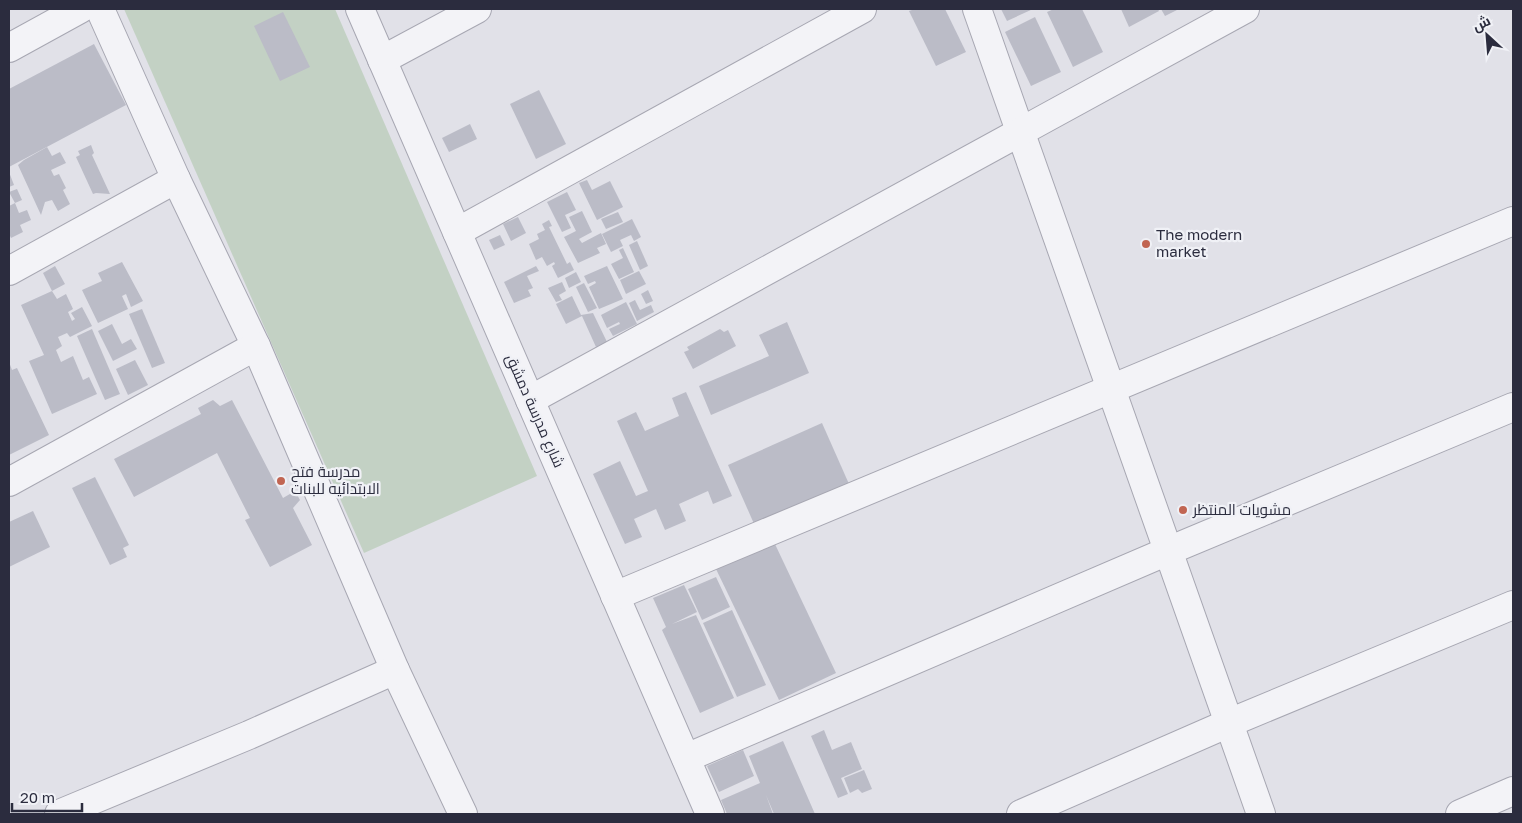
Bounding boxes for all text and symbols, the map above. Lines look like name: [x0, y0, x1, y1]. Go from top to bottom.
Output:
north arrow: [1462, 10, 1512, 60]
text: ش: [1469, 11, 1493, 35]
place label: The modern market: [1156, 225, 1242, 260]
marker: The modern market: [1140, 238, 1152, 250]
street label: شارع مدرسة دمشق: [500, 351, 569, 471]
place label: مدرسة فتح الابتدائيه للبنات: [291, 462, 380, 497]
marker: مدرسة فتح الابتدائيه للبنات: [275, 475, 287, 487]
place label: مشويات المنتظر: [1192, 500, 1291, 519]
marker: مشويات المنتظر: [1177, 504, 1189, 516]
scale bar: [12, 780, 82, 812]
text: 20 m: [20, 788, 55, 806]

